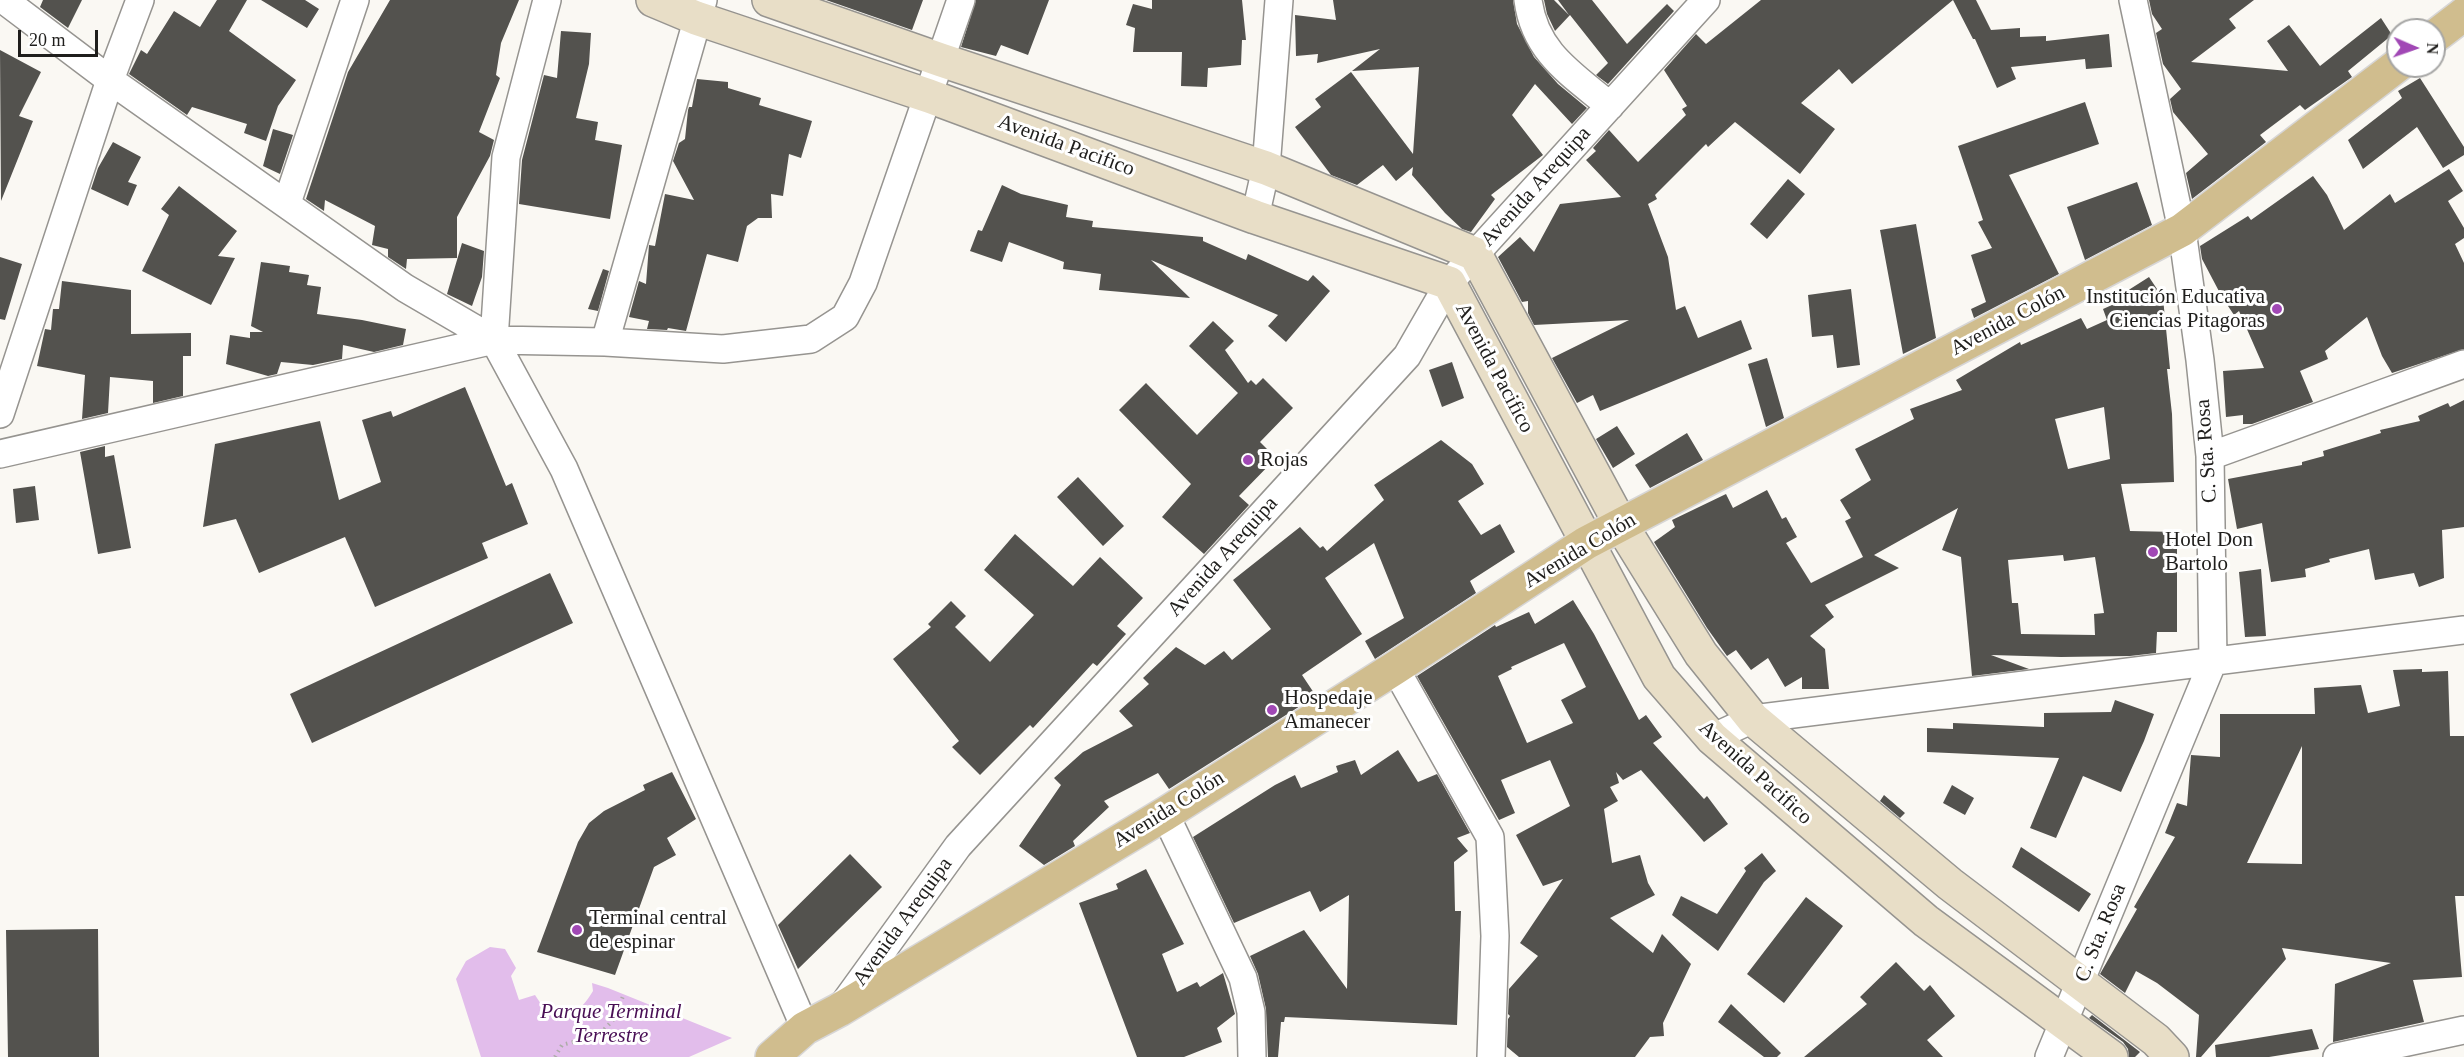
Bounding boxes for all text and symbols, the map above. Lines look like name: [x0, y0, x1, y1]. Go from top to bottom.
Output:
scale bar: [21, 18, 100, 56]
north arrow: [2386, 18, 2446, 78]
text: 20 m: [29, 30, 66, 50]
text: N: [2424, 43, 2441, 55]
street label: Avenida Pacifico: [994, 110, 1138, 182]
street label: Avenida Arequipa: [1475, 122, 1597, 252]
street label: Avenida Colón: [1946, 280, 2070, 362]
place label: Institución Educativa Ciencias Pitagoras: [2086, 284, 2265, 334]
street label: Avenida Pacifico: [1449, 299, 1539, 437]
marker: Institución Educativa Ciencias Pitagoras: [2270, 302, 2284, 316]
street label: C. Sta. Rosa: [2191, 398, 2223, 504]
place label: Rojas: [1260, 447, 1308, 473]
marker: Rojas: [1241, 453, 1255, 467]
street label: Avenida Arequipa: [1162, 492, 1284, 622]
street label: Avenida Colón: [1519, 508, 1641, 594]
place label: Hotel Don Bartolo: [2165, 527, 2253, 577]
marker: Hotel Don Bartolo: [2146, 545, 2160, 559]
place label: Hospedaje Amanecer: [1284, 685, 1373, 735]
marker: Hospedaje Amanecer: [1265, 703, 1279, 717]
street label: Avenida Pacifico: [1693, 716, 1817, 830]
street label: Avenida Colón: [1109, 766, 1229, 854]
street label: Avenida Arequipa: [848, 853, 958, 991]
street label: C. Sta. Rosa: [2070, 880, 2132, 986]
place label: Terminal central de espinar: [589, 905, 727, 955]
marker: Terminal central de espinar: [570, 923, 584, 937]
park label: Parque Terminal Terrestre: [540, 999, 682, 1049]

